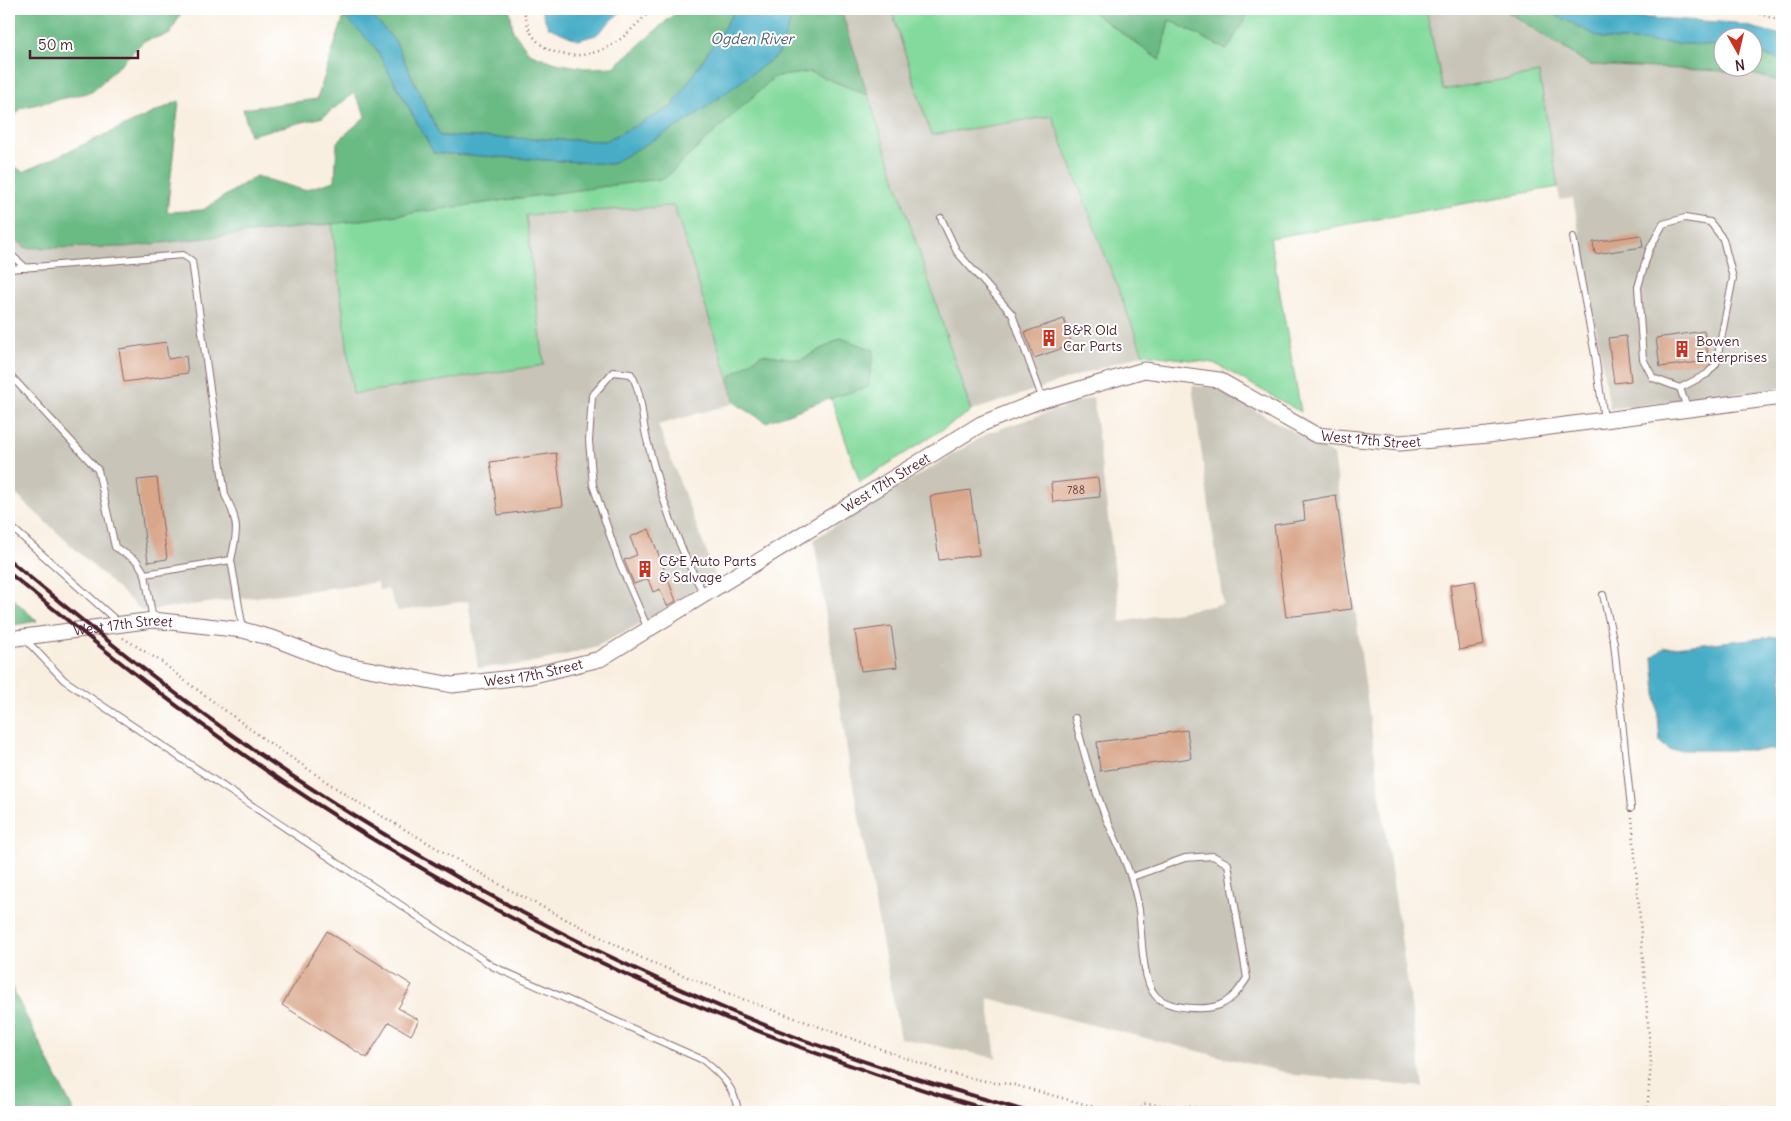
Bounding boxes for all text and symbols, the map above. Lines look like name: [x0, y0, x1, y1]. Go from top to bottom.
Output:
scale bar: [30, 28, 138, 60]
north arrow: [1714, 28, 1764, 78]
water label: Ogden River: [710, 29, 796, 48]
text: 50 m: [38, 35, 73, 54]
text: N: [1734, 55, 1746, 74]
place label: B&R Old Car Parts: [1063, 321, 1122, 355]
building icon: B&R Old Car Parts: [1039, 328, 1059, 348]
place label: Bowen Enterprises: [1696, 332, 1767, 366]
building icon: Bowen Enterprises: [1672, 339, 1692, 359]
street label: West 17th Street: [1320, 427, 1422, 452]
street label: West 17th Street: [838, 449, 933, 517]
house number: 788: [1067, 483, 1085, 497]
place label: C&E Auto Parts & Salvage: [659, 552, 756, 586]
building icon: C&E Auto Parts & Salvage: [635, 559, 655, 579]
street label: West 17th Street: [72, 611, 174, 639]
street label: West 17th Street: [483, 654, 585, 690]

